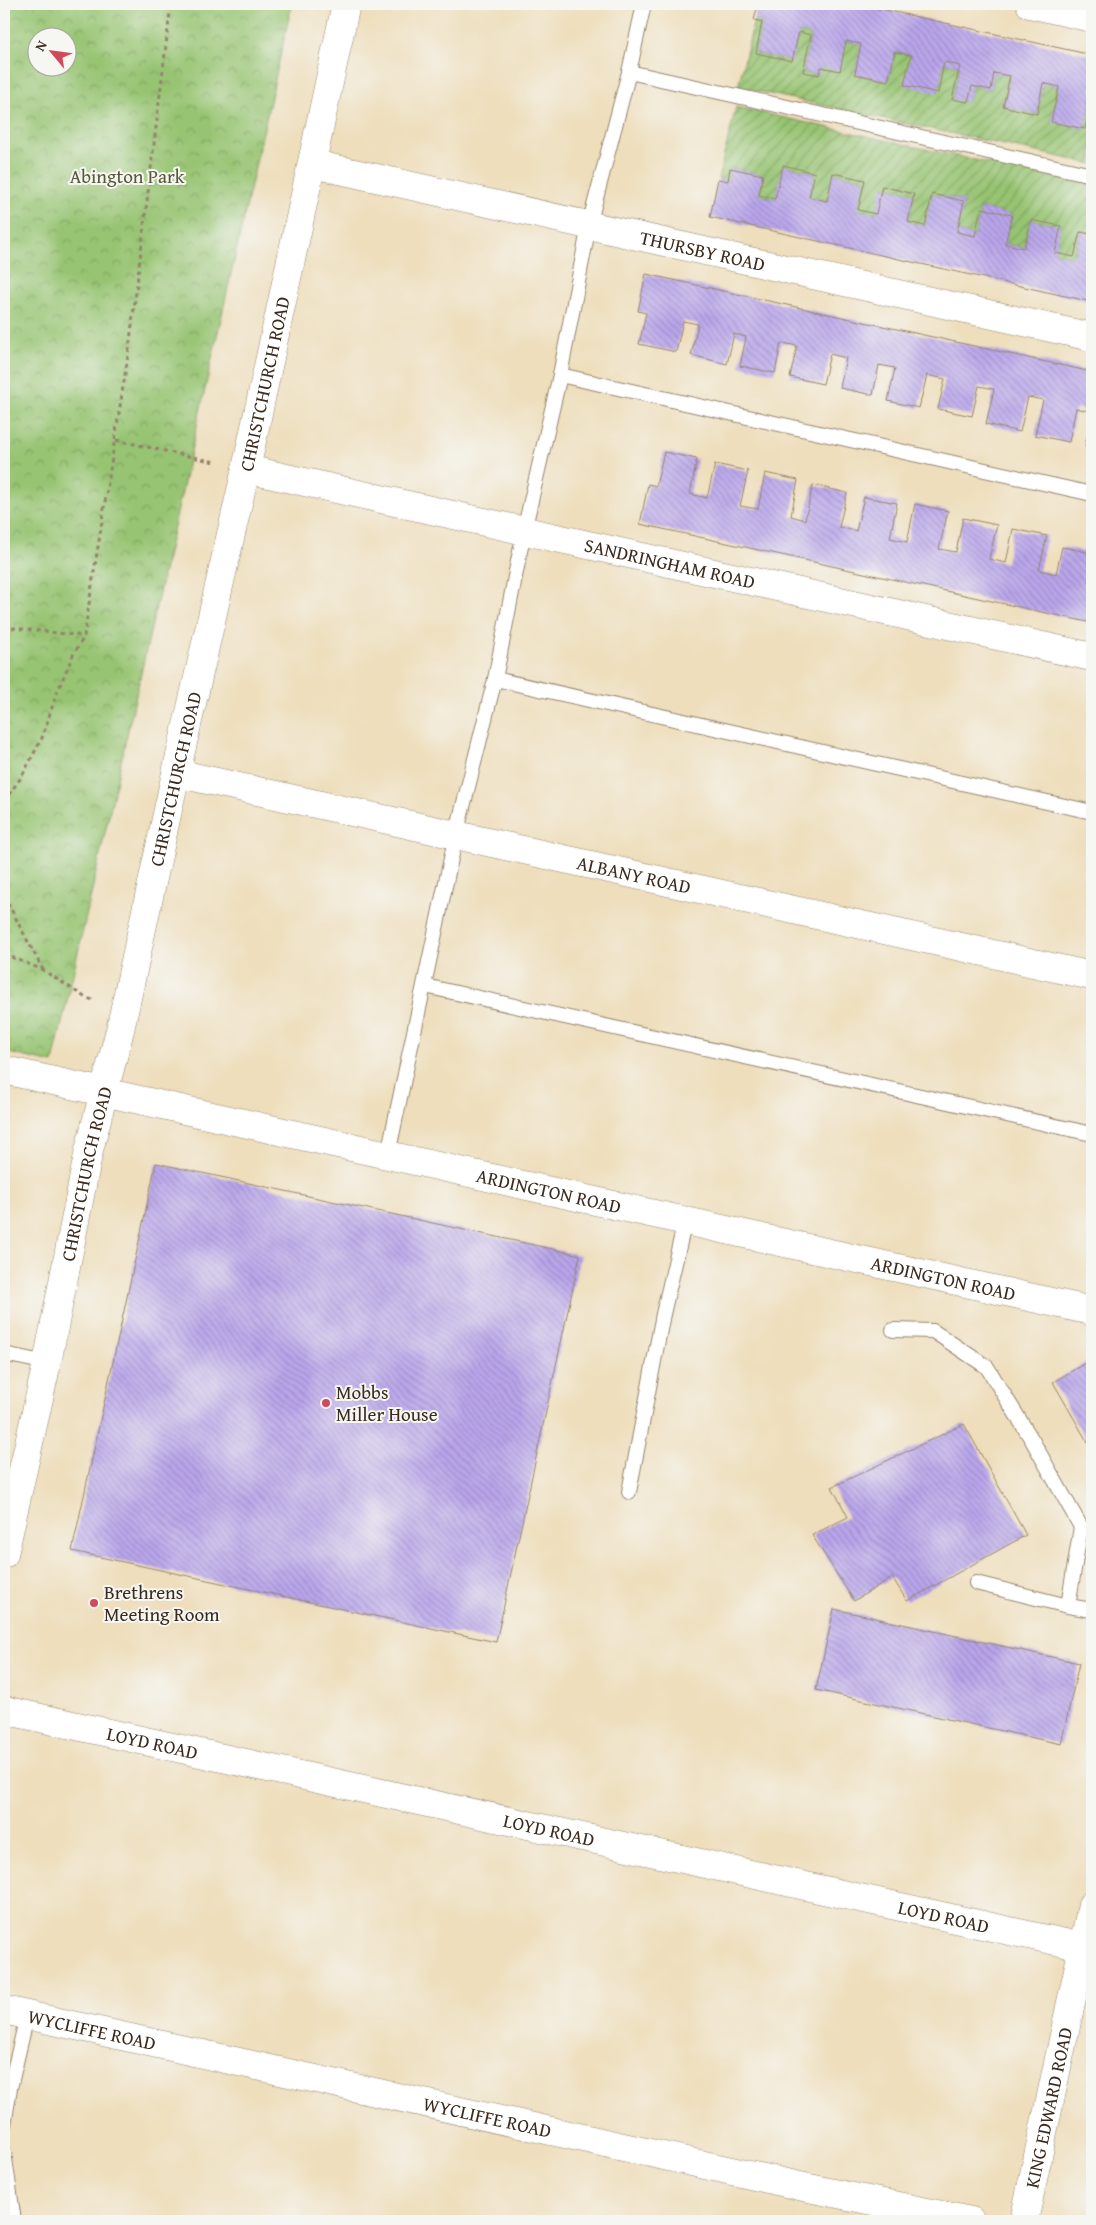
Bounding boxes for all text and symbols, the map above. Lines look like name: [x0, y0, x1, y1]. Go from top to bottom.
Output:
north arrow: [28, 28, 78, 78]
text: N: [30, 36, 52, 55]
park label: Abington Park: [70, 162, 185, 190]
street label: THURSBY ROAD: [637, 223, 768, 278]
street label: CHRISTCHURCH ROAD: [232, 294, 297, 474]
street label: SANDRINGHAM ROAD: [582, 531, 758, 596]
street label: CHRISTCHURCH ROAD: [142, 689, 208, 869]
street label: ALBANY ROAD: [574, 848, 694, 901]
street label: CHRISTCHURCH ROAD: [53, 1083, 119, 1264]
street label: ARDINGTON ROAD: [474, 1161, 624, 1220]
street label: ARDINGTON ROAD: [868, 1248, 1018, 1308]
place label: Mobbs Miller House: [336, 1378, 438, 1428]
marker: Mobbs Miller House: [320, 1397, 332, 1409]
place label: Brethrens Meeting Room: [104, 1578, 220, 1628]
marker: Brethrens Meeting Room: [88, 1597, 100, 1609]
street label: LOYD ROAD: [104, 1719, 201, 1766]
street label: LOYD ROAD: [501, 1806, 597, 1853]
street label: LOYD ROAD: [895, 1893, 992, 1940]
street label: WYCLIFFE ROAD: [25, 2002, 159, 2057]
street label: KING EDWARD ROAD: [1017, 2025, 1079, 2191]
street label: WYCLIFFE ROAD: [421, 2089, 554, 2145]

